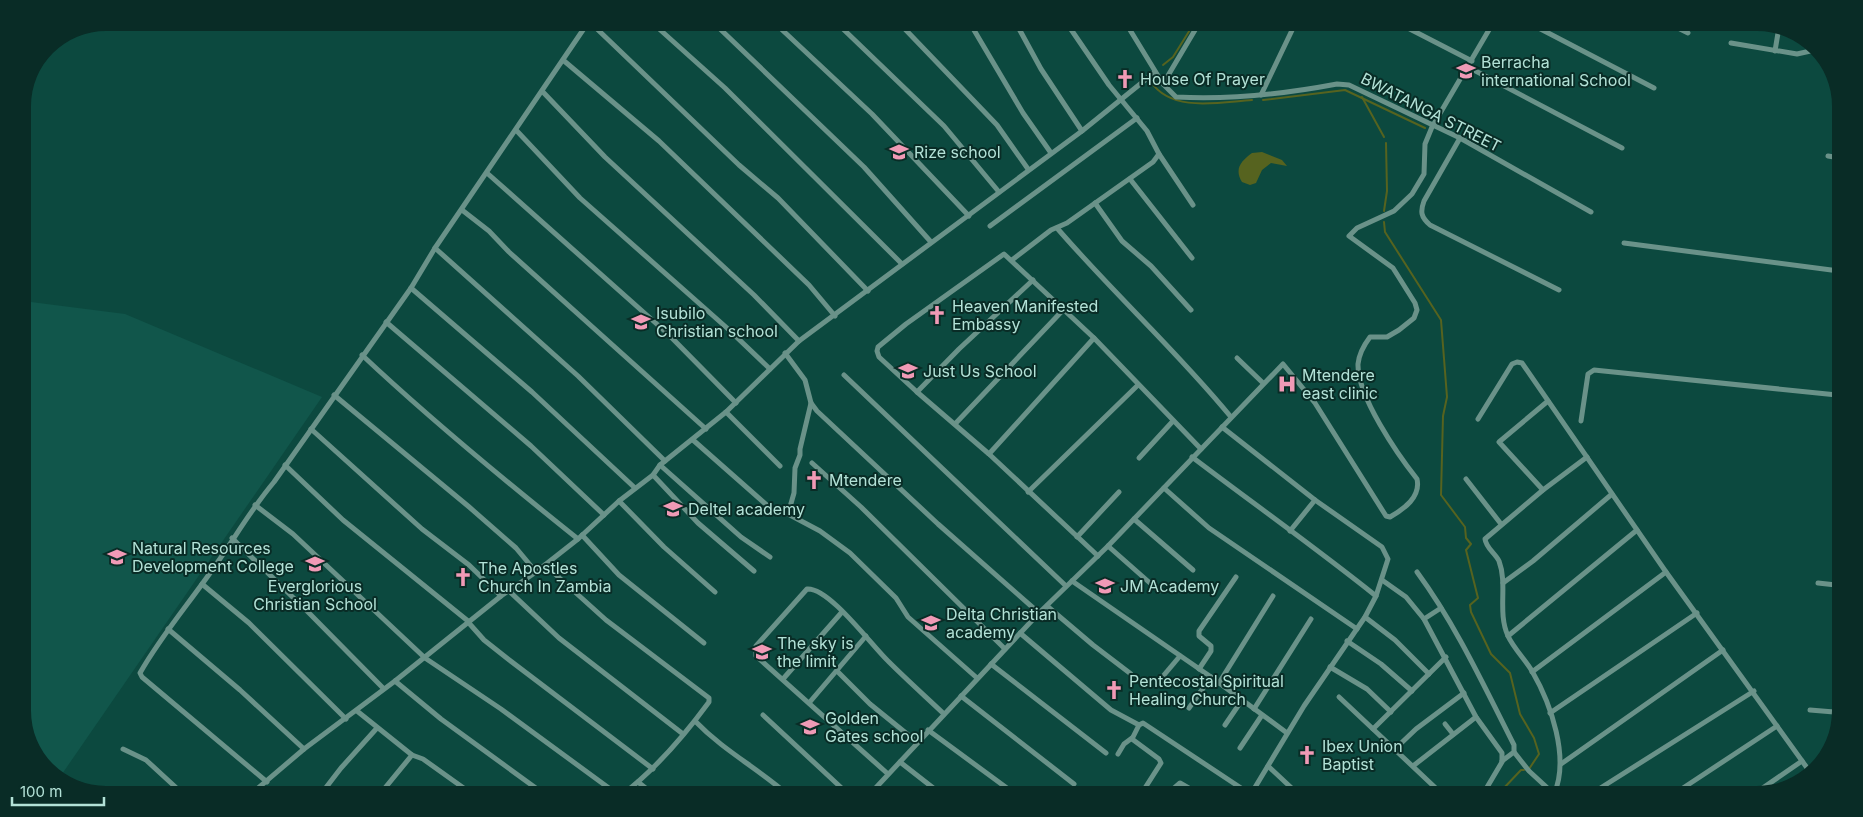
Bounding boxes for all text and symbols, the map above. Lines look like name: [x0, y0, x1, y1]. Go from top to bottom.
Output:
place label: Berracha international School: [1481, 52, 1631, 90]
school or university icon: Berracha international School: [1455, 60, 1477, 82]
church icon: House Of Prayer: [1114, 68, 1136, 90]
street label: BWATANGA STREET: [1358, 68, 1504, 156]
place label: House Of Prayer: [1140, 69, 1265, 89]
school or university icon: Rize school: [888, 141, 910, 163]
place label: Rize school: [914, 142, 1001, 162]
place label: Heaven Manifested Embassy: [952, 296, 1098, 334]
place label: Isubilo Christian school: [656, 303, 778, 341]
church icon: Heaven Manifested Embassy: [926, 304, 948, 326]
school or university icon: Isubilo Christian school: [630, 311, 652, 333]
school or university icon: Just Us School: [897, 360, 919, 382]
place label: Just Us School: [923, 361, 1037, 381]
place label: Mtendere east clinic: [1302, 365, 1378, 403]
hospital icon: Mtendere east clinic: [1276, 373, 1298, 395]
church icon: Mtendere: [803, 469, 825, 491]
place label: Mtendere: [829, 470, 902, 490]
school or university icon: Deltel academy: [662, 498, 684, 520]
place label: Deltel academy: [688, 499, 805, 519]
place label: Natural Resources Development College: [132, 538, 294, 576]
school or university icon: Natural Resources Development College: [106, 546, 128, 568]
school or university icon: Everglorious Christian School: [304, 553, 326, 575]
place label: The Apostles Church In Zambia: [478, 558, 611, 596]
church icon: The Apostles Church In Zambia: [452, 566, 474, 588]
school or university icon: JM Academy: [1094, 575, 1116, 597]
place label: Everglorious Christian School: [253, 576, 377, 614]
place label: JM Academy: [1120, 576, 1219, 596]
place label: Delta Christian academy: [946, 604, 1057, 642]
school or university icon: Delta Christian academy: [920, 612, 942, 634]
place label: The sky is the limit: [777, 633, 854, 671]
school or university icon: The sky is the limit: [751, 641, 773, 663]
place label: Pentecostal Spiritual Healing Church: [1129, 671, 1284, 709]
church icon: Pentecostal Spiritual Healing Church: [1103, 679, 1125, 701]
place label: Golden Gates school: [825, 708, 923, 746]
school or university icon: Golden Gates school: [799, 716, 821, 738]
place label: Ibex Union Baptist: [1322, 736, 1403, 774]
church icon: Ibex Union Baptist: [1296, 744, 1318, 766]
scale bar: [12, 774, 105, 806]
text: 100 m: [20, 782, 62, 801]

